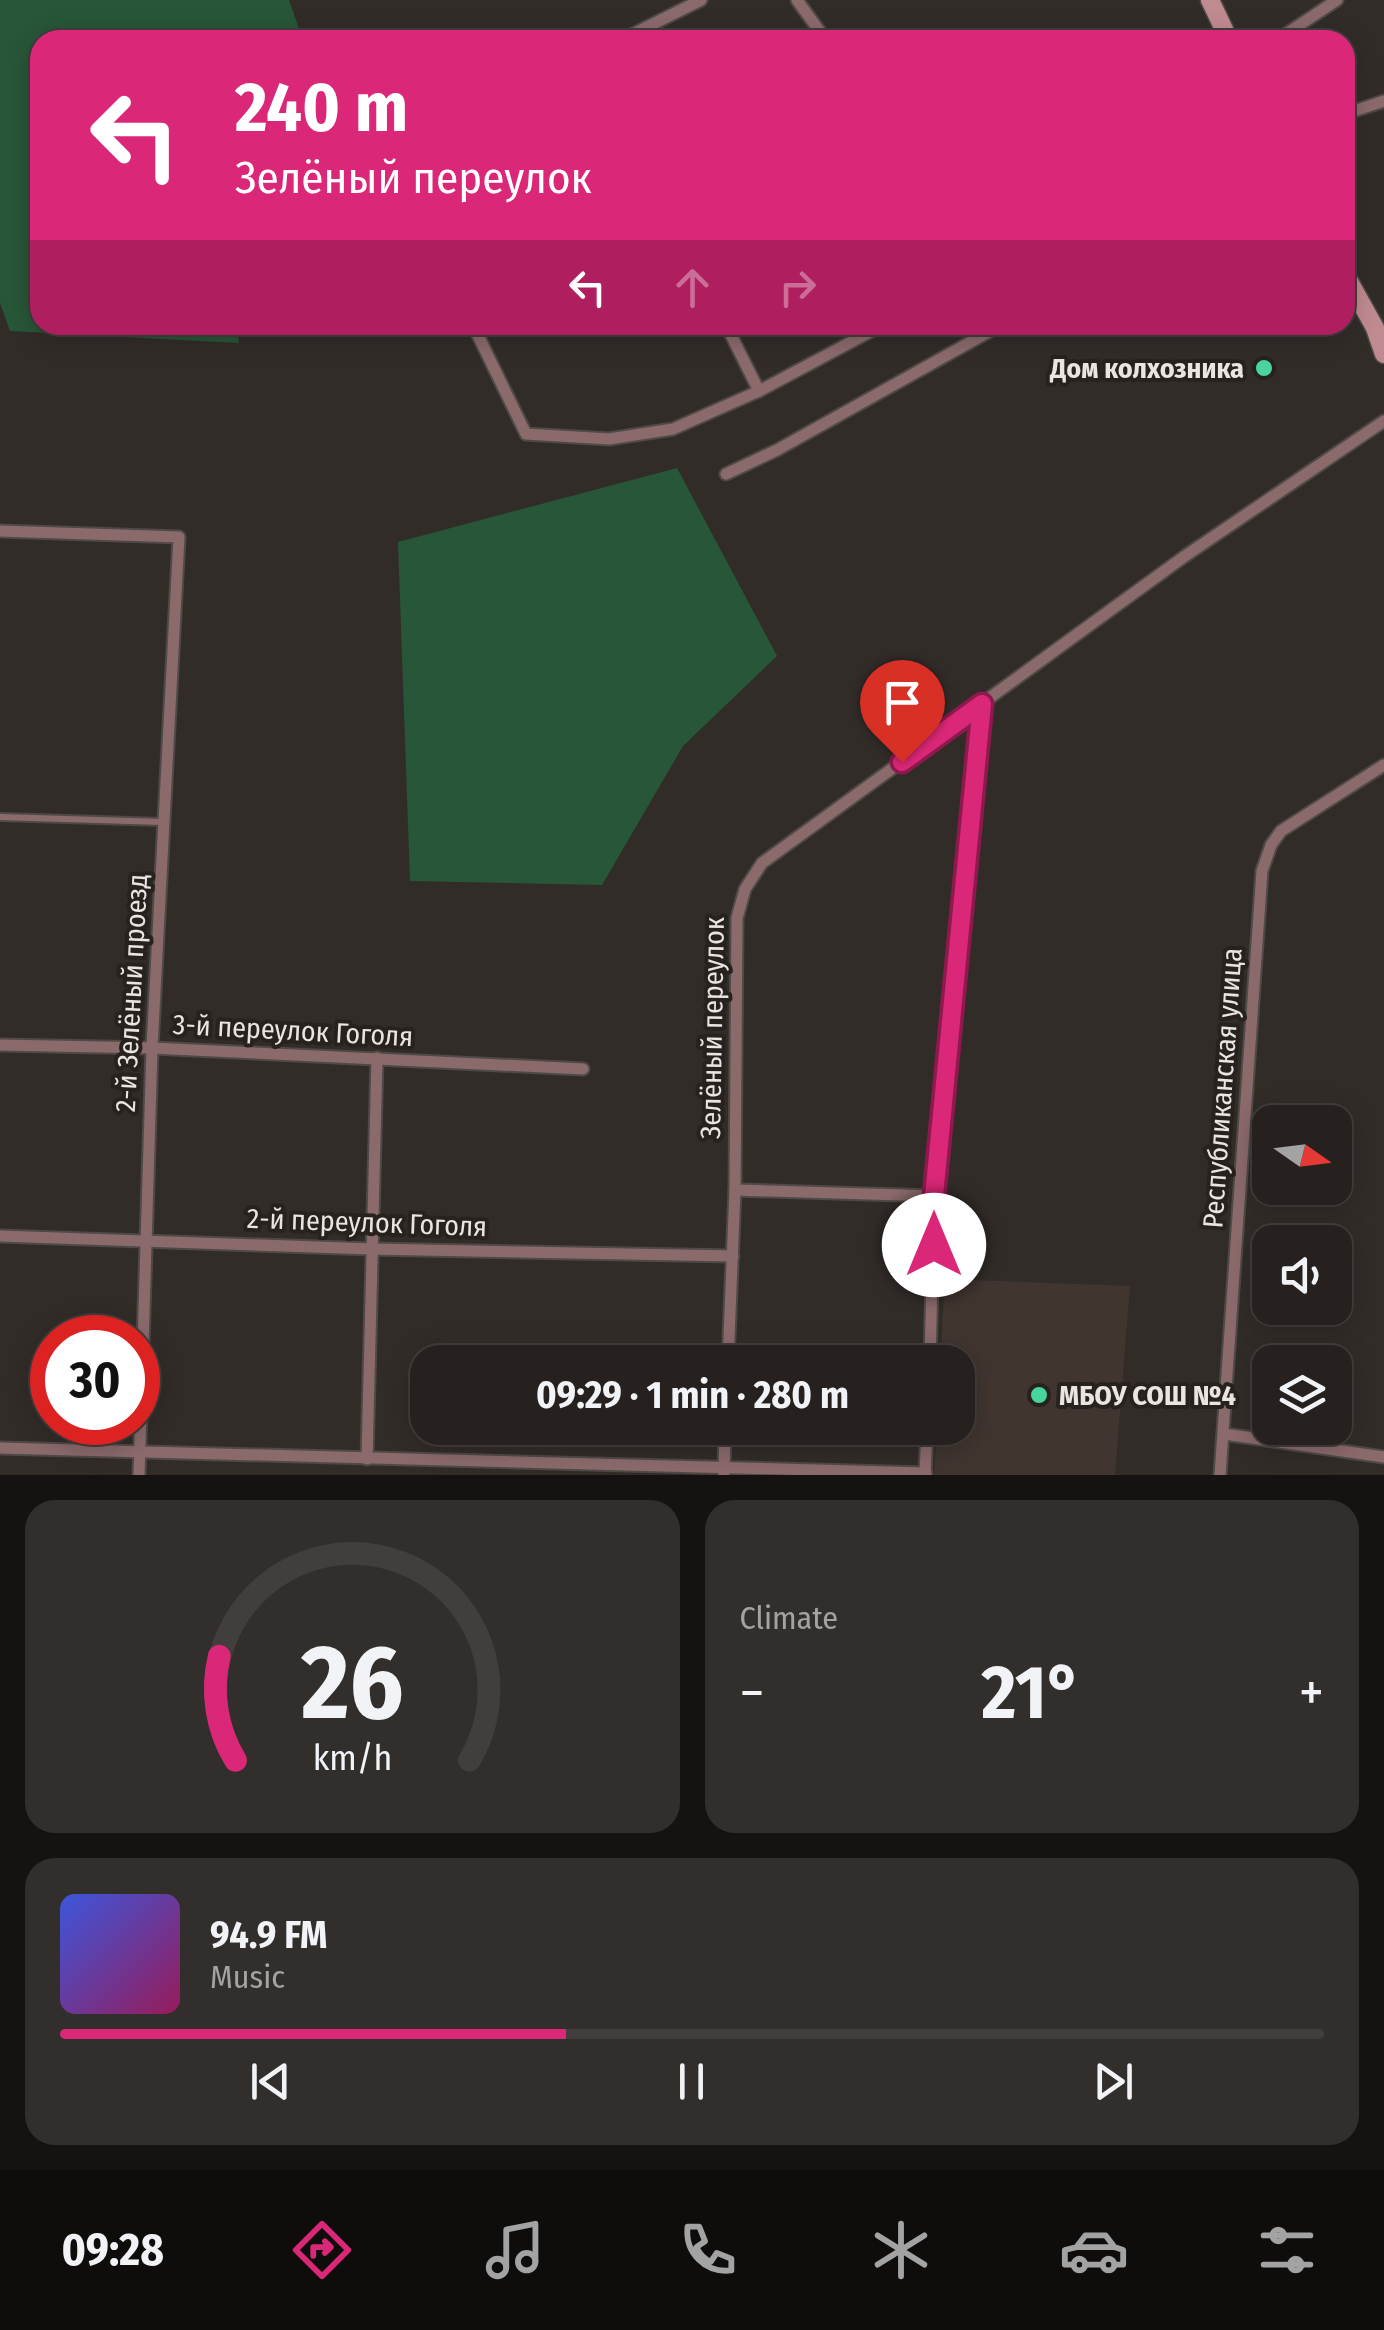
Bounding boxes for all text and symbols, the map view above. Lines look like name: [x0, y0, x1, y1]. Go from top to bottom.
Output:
text: 240 m: [235, 66, 408, 150]
icon: left: [70, 70, 200, 200]
text: Зелёный переулок: [235, 151, 592, 205]
icon: left: [560, 260, 615, 315]
icon: ahead: [665, 260, 720, 315]
icon: right: [770, 260, 825, 315]
place label: Дом колхозника: [1049, 352, 1244, 385]
marker: Дом колхозника: [1253, 357, 1275, 379]
pin: [860, 660, 945, 763]
icon: arrive: [875, 675, 930, 730]
street label: 2-й Зелёный проезд: [109, 873, 154, 1113]
street label: Зелёный переулок: [694, 917, 731, 1139]
street label: Республиканская улица: [1196, 947, 1249, 1229]
street label: 3-й переулок Гоголя: [172, 1008, 414, 1053]
north arrow: [1252, 1105, 1352, 1205]
map controls: [1252, 1105, 1352, 1445]
position arrow: [882, 1193, 986, 1297]
street label: 2-й переулок Гоголя: [246, 1202, 488, 1243]
button: sound: [1252, 1225, 1352, 1325]
speed limit sign: 30: [30, 1315, 160, 1445]
button: layers: [1252, 1345, 1352, 1445]
text: 09:29 · 1 min · 280 m: [536, 1372, 849, 1418]
place label: МБОУ СОШ №4: [1059, 1379, 1236, 1412]
marker: МБОУ СОШ №4: [1028, 1384, 1050, 1406]
text: Climate: [740, 1599, 838, 1637]
text: 26: [300, 1621, 404, 1746]
text: 21°: [982, 1648, 1082, 1738]
text: −: [740, 1660, 764, 1726]
text: +: [1299, 1660, 1324, 1726]
text: km/h: [312, 1737, 392, 1779]
text: 94.9 FM: [210, 1912, 327, 1958]
text: Music: [210, 1958, 285, 1996]
icon: previous: [243, 2054, 298, 2109]
icon: pause: [664, 2054, 719, 2109]
icon: next: [1086, 2054, 1141, 2109]
icon: directions: [287, 2215, 357, 2285]
icon: music: [480, 2215, 550, 2285]
icon: phone: [673, 2215, 743, 2285]
icon: climate: [866, 2215, 936, 2285]
icon: car: [1059, 2215, 1129, 2285]
icon: filters: [1252, 2215, 1322, 2285]
text: 09:28: [62, 2223, 164, 2277]

